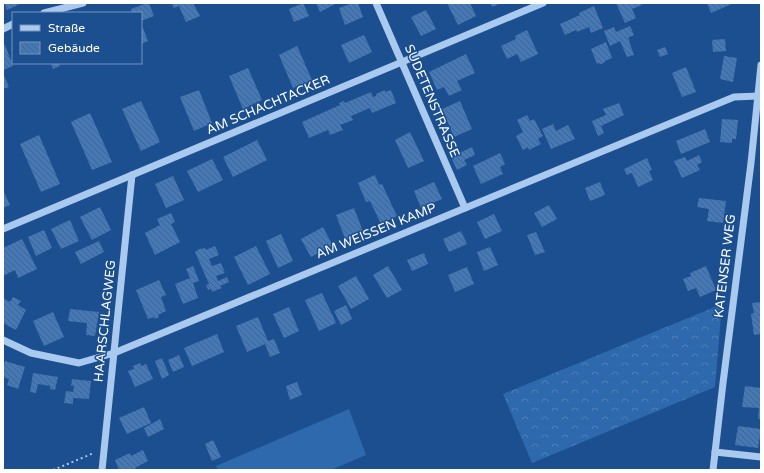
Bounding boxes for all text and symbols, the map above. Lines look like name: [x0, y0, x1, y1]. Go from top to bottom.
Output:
legend: [12, 12, 142, 64]
text: Straße: [48, 21, 85, 35]
text: Gebäude: [48, 41, 100, 55]
street label: SUDETENSTRASSE: [401, 42, 463, 160]
street label: AM SCHACHTACKER: [204, 72, 332, 138]
street label: AM WEISSEN KAMP: [313, 199, 439, 262]
street label: KATENSER WEG: [711, 213, 739, 319]
street label: HAARSCHLAGWEG: [91, 259, 119, 383]

